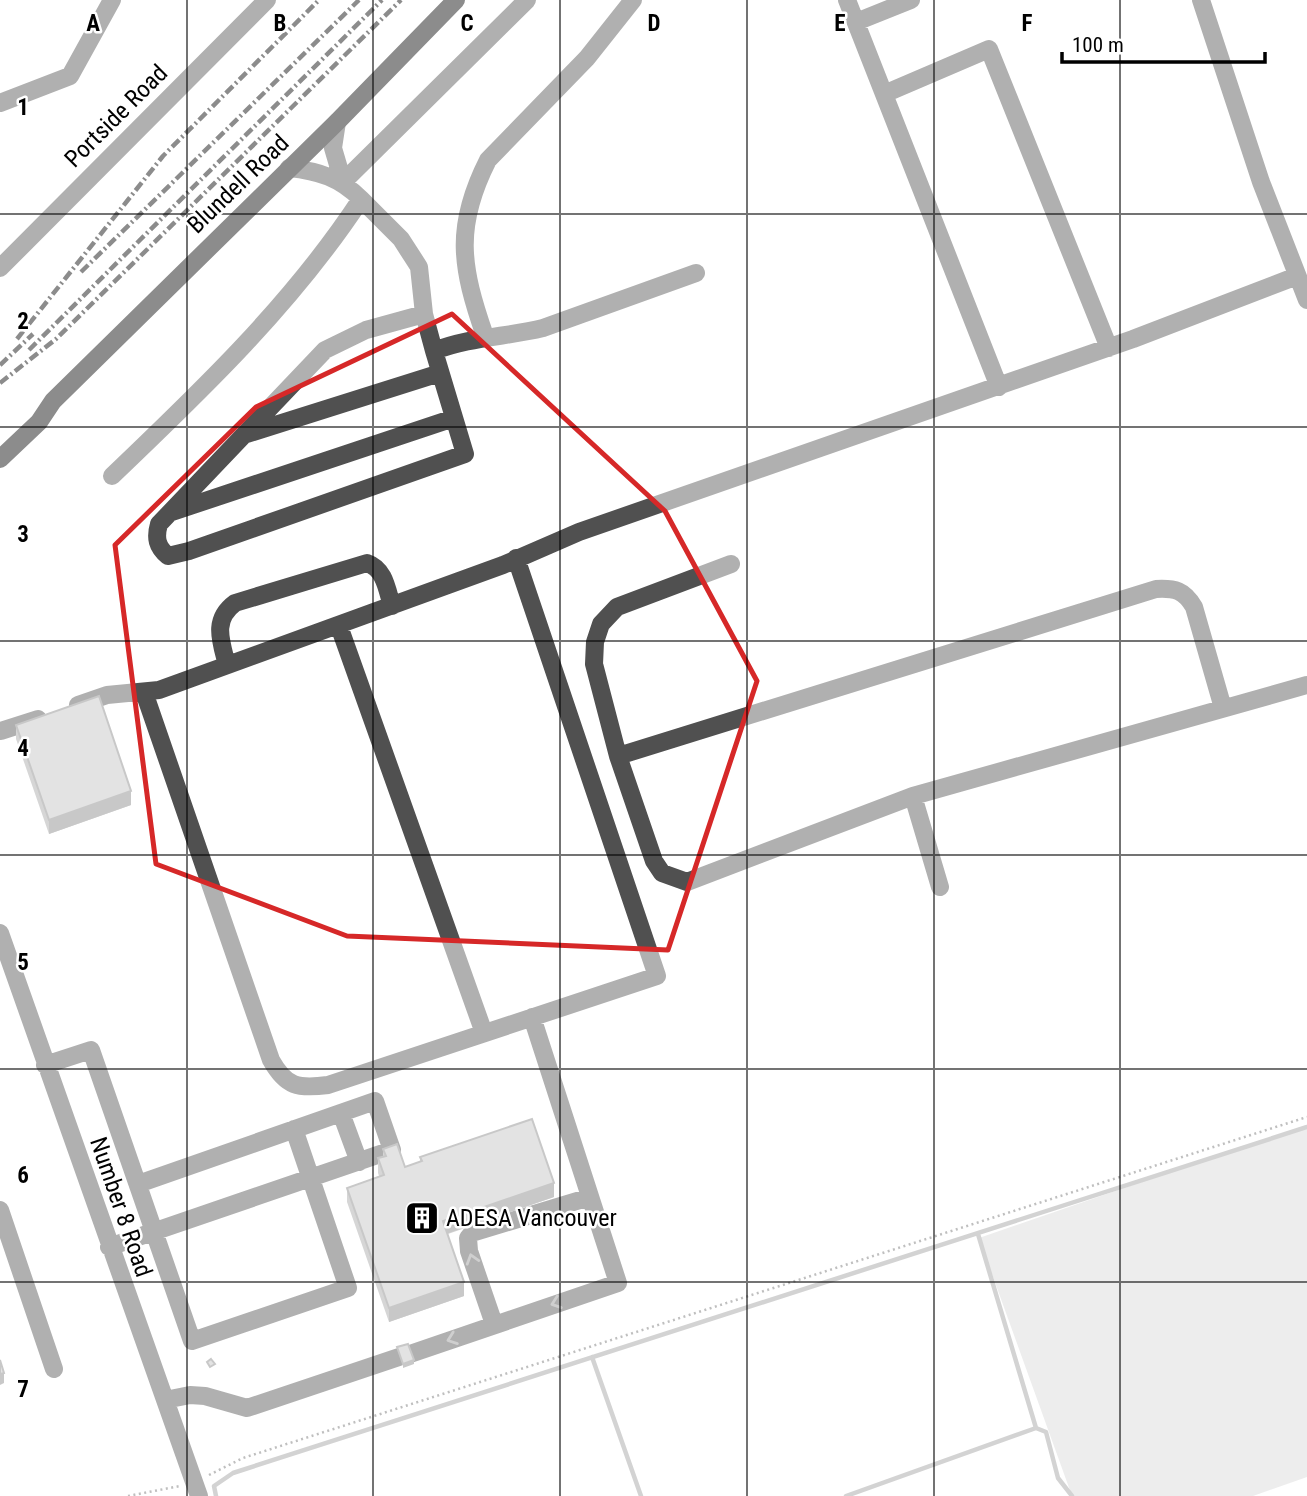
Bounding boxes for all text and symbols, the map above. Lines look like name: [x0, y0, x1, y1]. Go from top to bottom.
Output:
text: A: [86, 10, 100, 37]
text: B: [274, 10, 286, 37]
text: C: [460, 10, 474, 37]
text: D: [648, 10, 661, 37]
text: E: [834, 10, 846, 37]
text: F: [1022, 10, 1033, 37]
scale bar: [1062, 21, 1265, 65]
text: 100 m: [1072, 33, 1124, 57]
street label: Portside Road: [59, 59, 173, 173]
text: 1: [17, 94, 29, 121]
street label: Blundell Road: [182, 129, 294, 239]
text: 2: [17, 308, 29, 335]
text: 3: [17, 521, 29, 548]
text: 4: [17, 735, 29, 762]
text: 5: [17, 949, 29, 976]
street label: Number 8 Road: [84, 1133, 158, 1281]
text: 6: [17, 1162, 29, 1189]
building icon: ADESA Vancouver: [403, 1199, 441, 1237]
place label: ADESA Vancouver: [446, 1204, 617, 1232]
one-way arrow: [466, 1254, 481, 1266]
one-way arrow: [550, 1295, 562, 1309]
one-way arrow: [447, 1331, 459, 1345]
text: 7: [17, 1376, 29, 1403]

